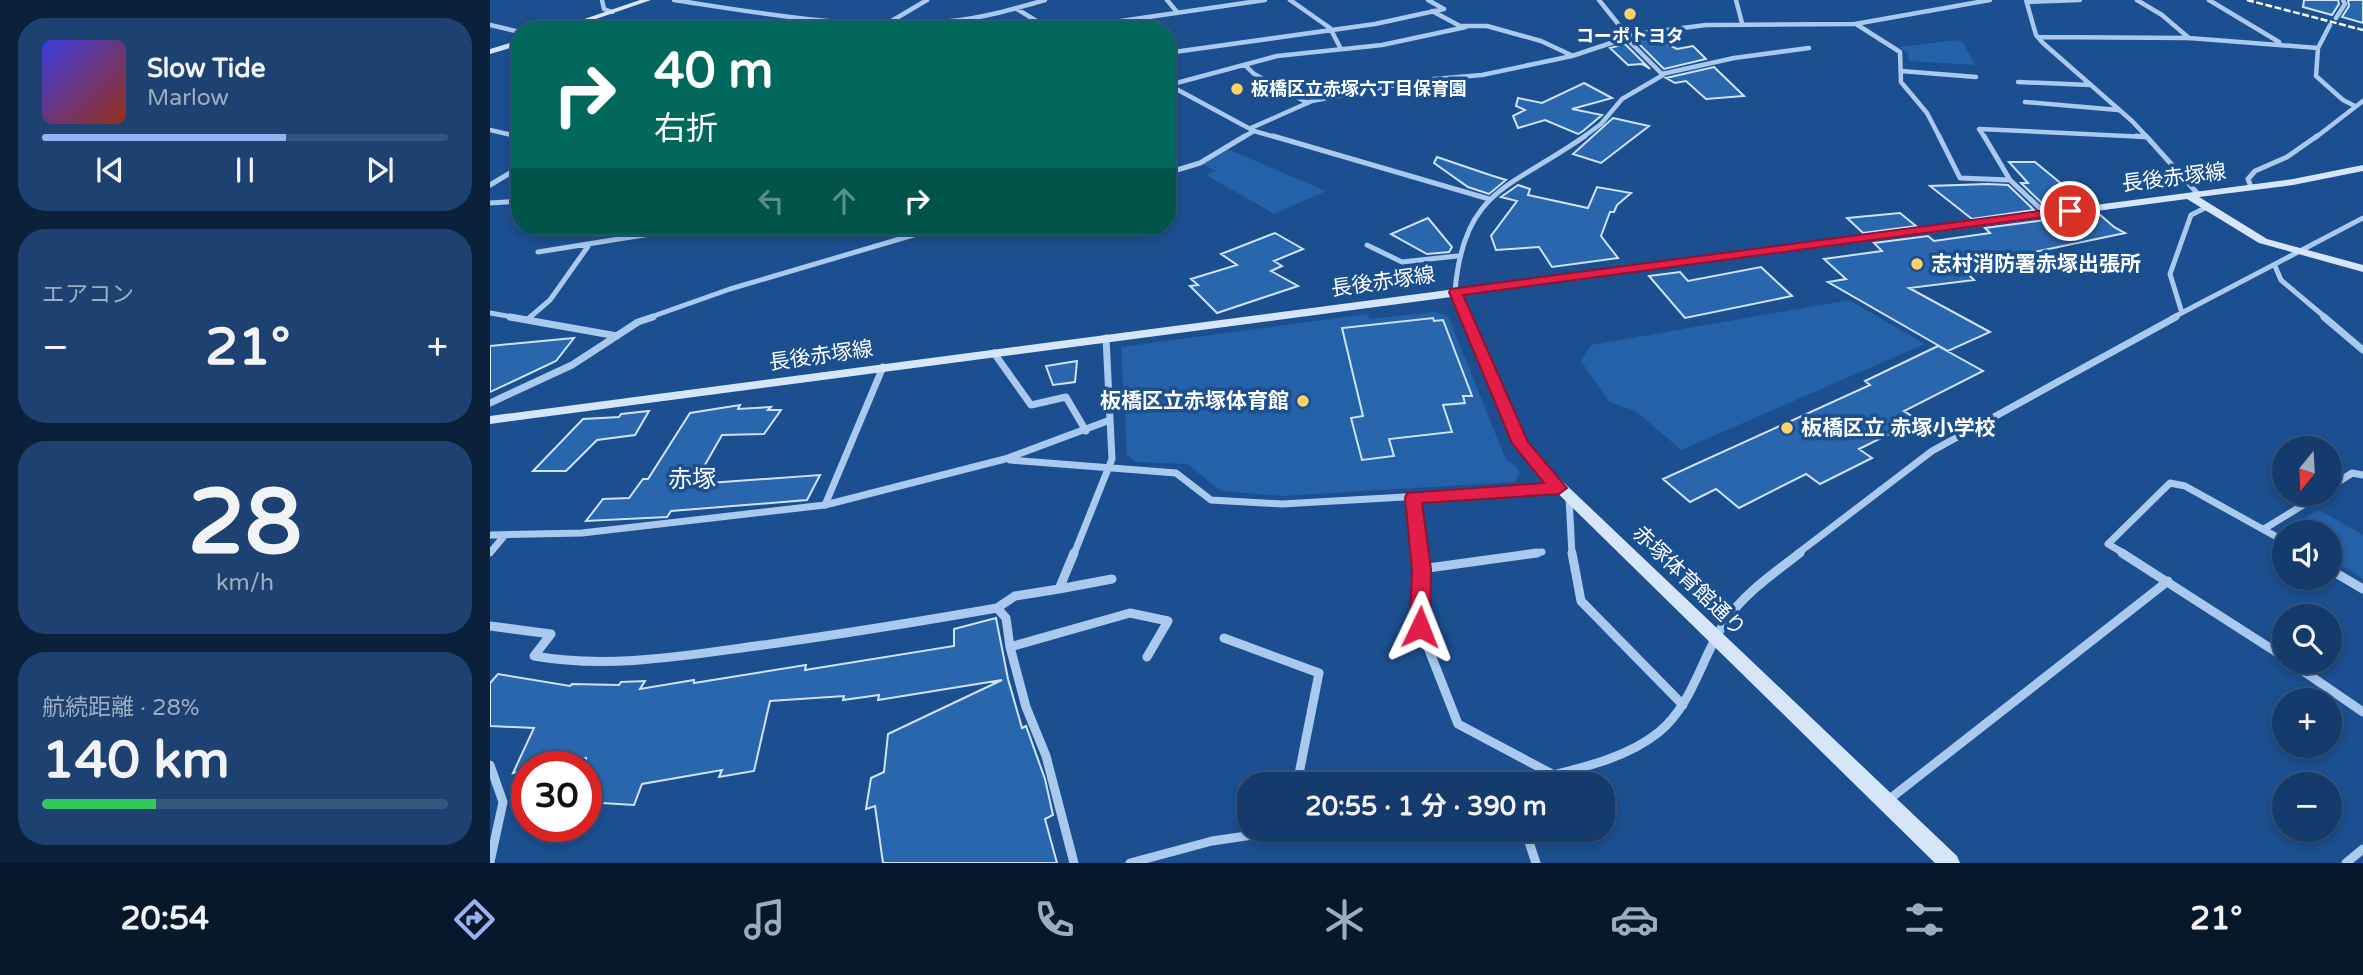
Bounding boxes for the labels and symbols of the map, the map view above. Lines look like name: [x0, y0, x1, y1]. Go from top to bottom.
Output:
marker: コーポトヨタ: [1622, 6, 1638, 22]
place label: コーポトヨタ: [1576, 25, 1684, 47]
place label: 板橋区立赤塚六丁目保育園: [1251, 78, 1467, 100]
marker: 板橋区立赤塚六丁目保育園: [1229, 81, 1245, 97]
street label: 長後赤塚線: [2120, 159, 2228, 197]
pin: [2040, 181, 2100, 241]
place label: 志村消防署赤塚出張所: [1931, 252, 2141, 277]
marker: 志村消防署赤塚出張所: [1909, 256, 1925, 272]
street label: 長後赤塚線: [1329, 262, 1437, 302]
street label: 長後赤塚線: [767, 336, 875, 376]
place label: 板橋区立赤塚体育館: [1100, 389, 1289, 414]
marker: 板橋区立赤塚体育館: [1295, 393, 1311, 409]
place label: 板橋区立 赤塚小学校: [1801, 416, 1995, 441]
marker: 板橋区立 赤塚小学校: [1779, 420, 1795, 436]
north arrow: [2272, 436, 2342, 506]
district label: 赤塚: [668, 465, 716, 494]
street label: 赤塚体育館通り: [1627, 521, 1751, 641]
position arrow: [1383, 590, 1457, 664]
speed limit sign: 30: [511, 751, 602, 842]

